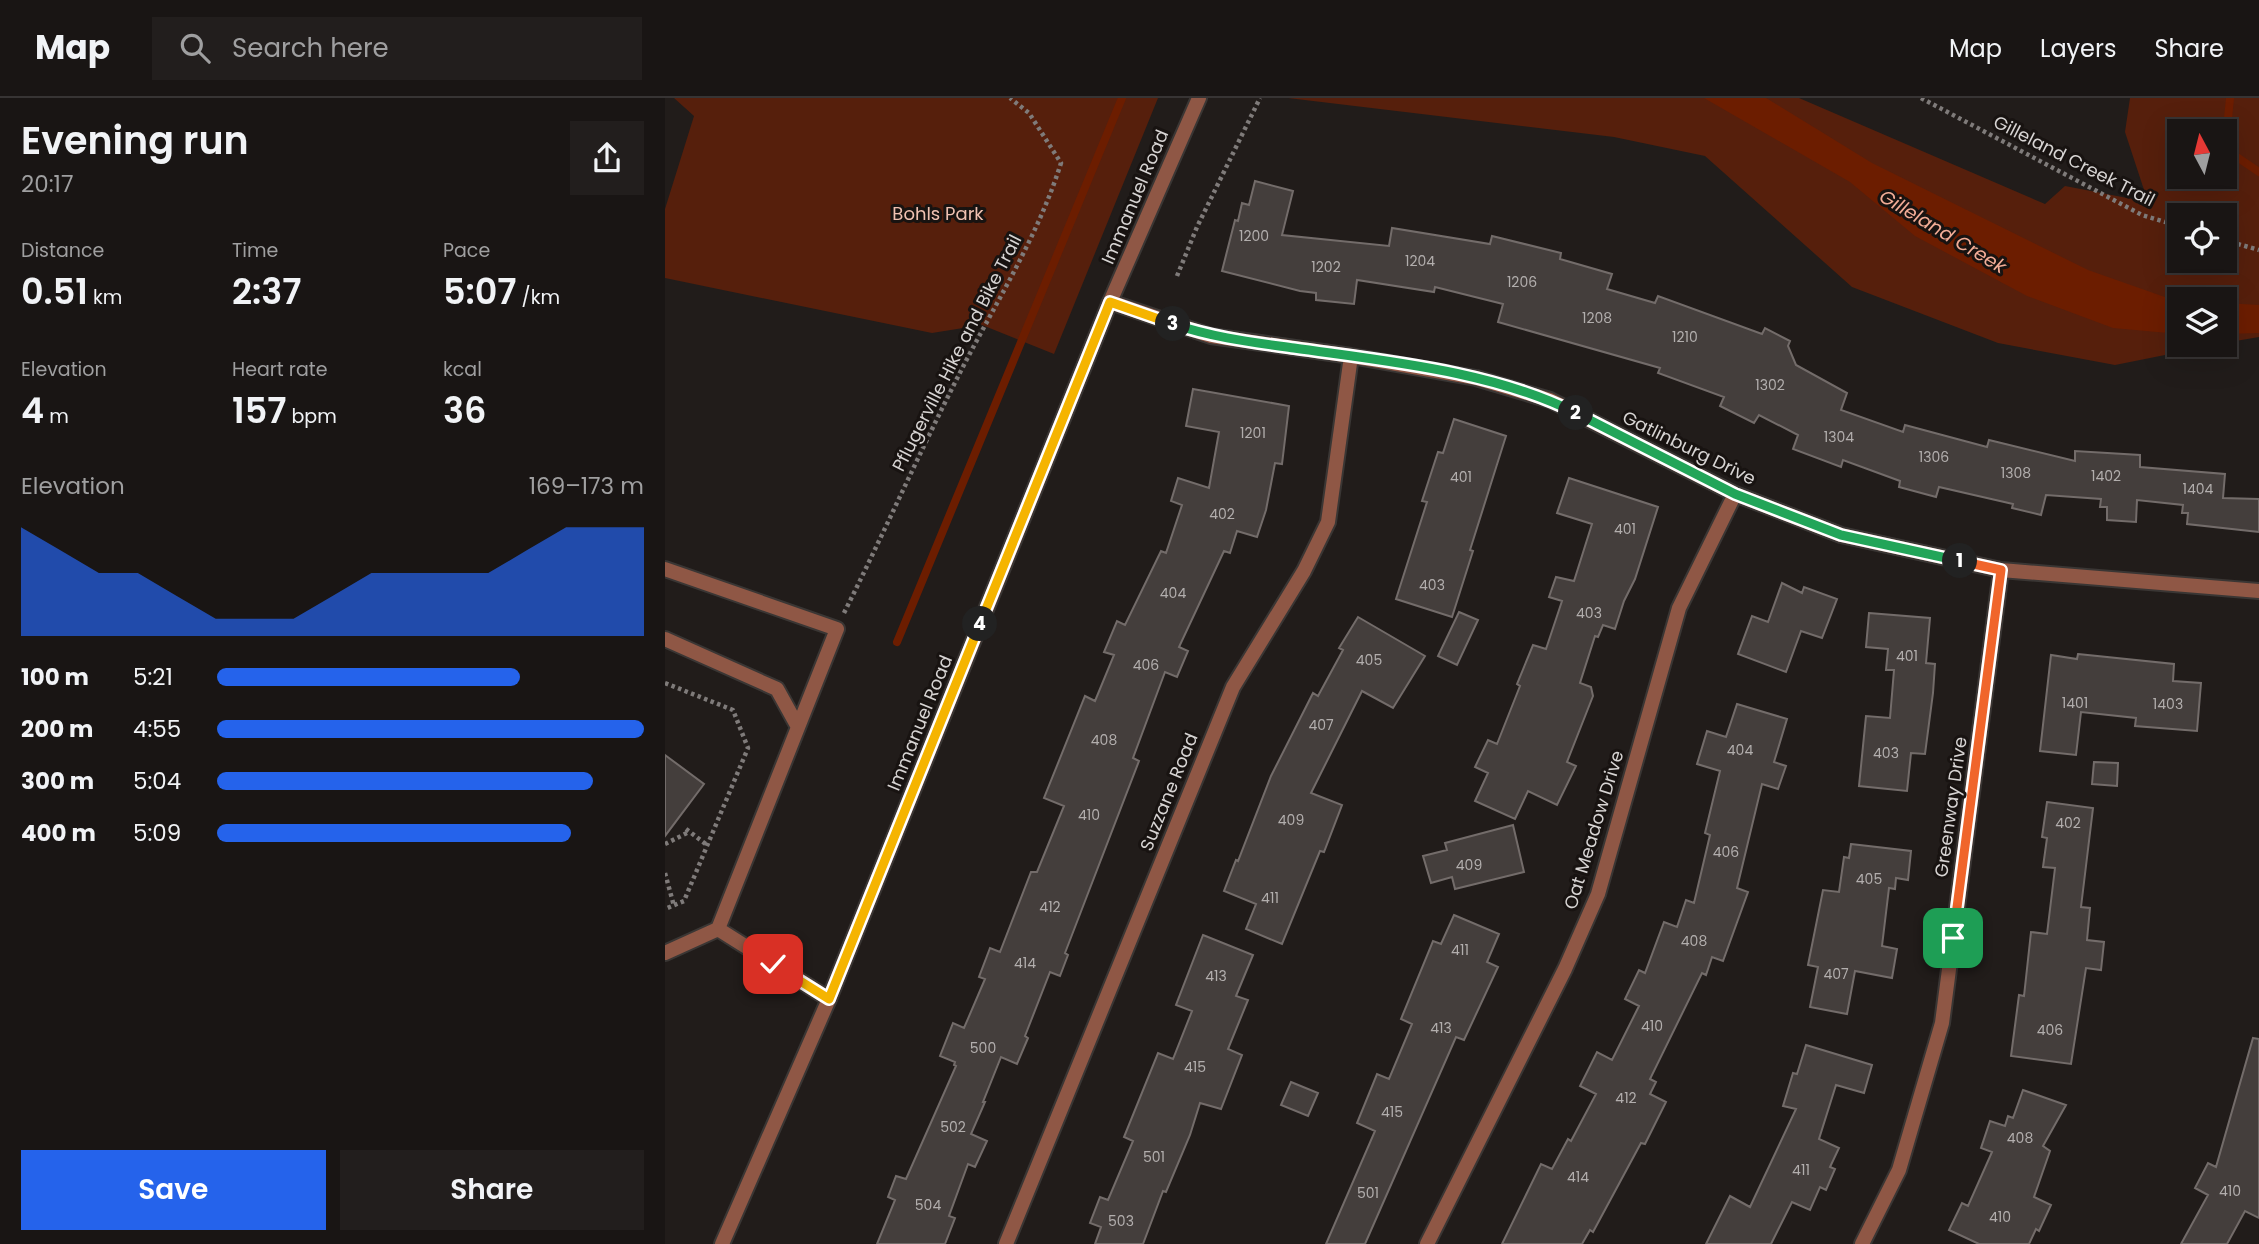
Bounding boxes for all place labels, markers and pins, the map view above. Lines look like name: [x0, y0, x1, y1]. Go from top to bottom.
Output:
pin: 3: [1155, 306, 1191, 342]
pin: 2: [1559, 396, 1593, 430]
pin: 1: [1943, 544, 1977, 578]
pin: 4: [963, 606, 997, 642]
pin: [1923, 908, 1983, 968]
pin: [743, 934, 803, 994]

